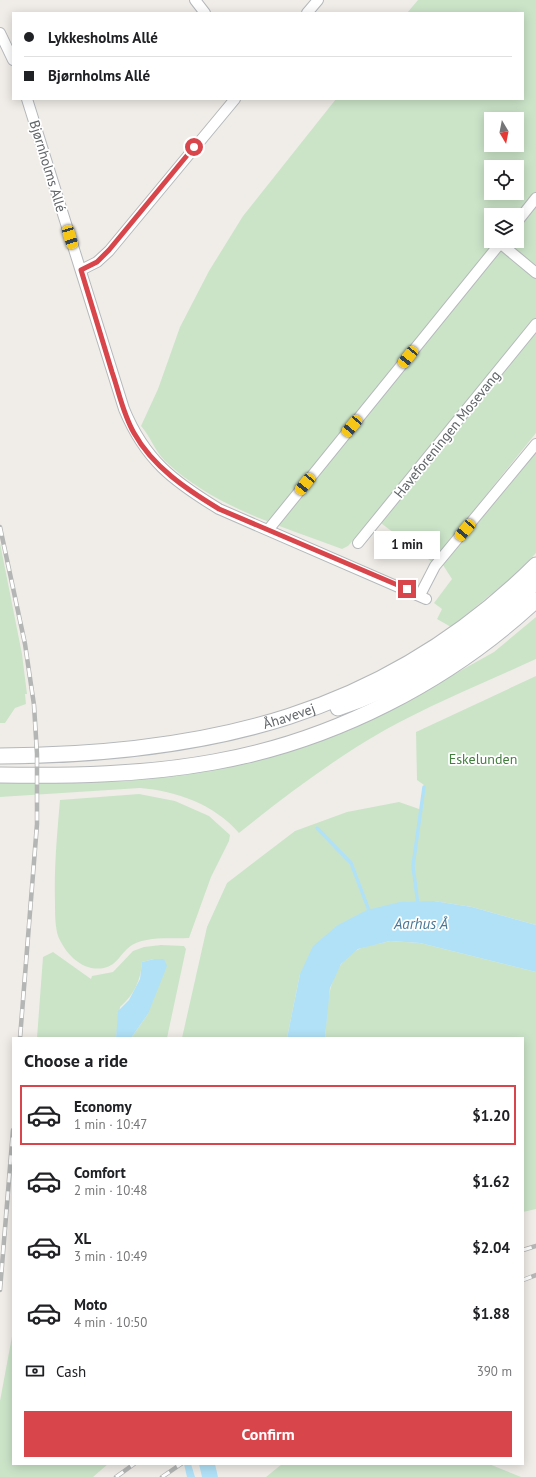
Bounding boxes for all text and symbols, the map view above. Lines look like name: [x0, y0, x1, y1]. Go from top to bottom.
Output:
text: Lykkesholms Allé: [48, 28, 158, 47]
text: Bjørnholms Allé: [48, 66, 150, 85]
north arrow: [484, 112, 524, 152]
map controls: [484, 112, 524, 248]
street label: Bjørnholms Allé: [25, 118, 71, 214]
route start: [185, 138, 203, 156]
button: locate: [484, 160, 524, 200]
button: layers: [484, 208, 524, 248]
car: [61, 224, 79, 250]
car: [396, 344, 420, 370]
street label: Haveforeningen Mosevang: [390, 367, 504, 501]
car: [340, 413, 364, 439]
car: [293, 471, 317, 497]
car: [453, 517, 477, 543]
callout: 1 min: [374, 531, 440, 559]
text: 1 min: [391, 536, 423, 553]
route end: [398, 580, 416, 598]
street label: Åhavevej: [261, 699, 318, 733]
park label: Eskelunden: [449, 750, 517, 768]
water label: Aarhus Å: [393, 914, 448, 933]
text: Choose a ride: [24, 1049, 128, 1072]
icon: car: [26, 1097, 62, 1133]
text: Economy: [74, 1097, 132, 1116]
text: $1.20: [472, 1106, 510, 1125]
text: 1 min · 10:47: [74, 1116, 147, 1133]
icon: car: [26, 1163, 62, 1199]
text: Comfort: [74, 1163, 126, 1182]
text: $1.62: [472, 1172, 510, 1191]
text: 2 min · 10:48: [74, 1182, 147, 1199]
icon: car: [26, 1229, 62, 1265]
text: XL: [74, 1229, 91, 1248]
text: $2.04: [472, 1238, 510, 1257]
text: 3 min · 10:49: [74, 1248, 147, 1265]
icon: car: [26, 1295, 62, 1331]
text: Moto: [74, 1295, 107, 1314]
text: $1.88: [472, 1304, 510, 1323]
text: 4 min · 10:50: [74, 1314, 147, 1331]
icon: cash: [24, 1360, 46, 1382]
text: Cash: [56, 1362, 86, 1381]
text: 390 m: [477, 1363, 512, 1380]
button: Confirm: [24, 1411, 512, 1457]

